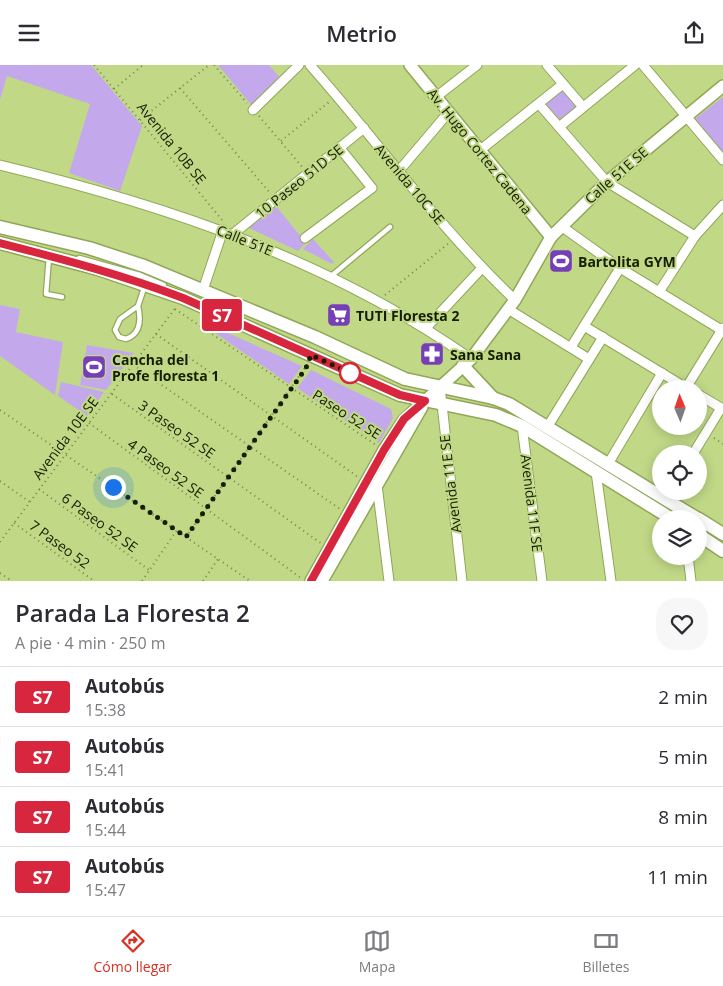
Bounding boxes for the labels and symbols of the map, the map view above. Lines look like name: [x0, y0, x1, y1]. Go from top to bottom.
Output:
street label: Av. Hugo Cortez Cadena: [423, 84, 537, 218]
street label: Avenida 10B SE: [133, 98, 211, 188]
street label: 10 Paseo 51D SE: [251, 140, 347, 222]
street label: Avenida 10C SE: [371, 140, 449, 228]
street label: Calle 51E SE: [580, 142, 652, 208]
street label: Calle 51E: [214, 220, 276, 260]
sports icon: Bartolita GYM: [548, 248, 574, 274]
place label: Bartolita GYM: [578, 252, 676, 271]
line badge: S7: [200, 299, 244, 331]
supermarket icon: TUTI Floresta 2: [326, 302, 352, 328]
place label: TUTI Floresta 2: [356, 306, 459, 325]
pharmacy icon: Sana Sana: [419, 341, 445, 367]
place label: Sana Sana: [450, 345, 521, 364]
place label: Cancha del Profe floresta 1: [112, 350, 219, 385]
sports icon: Cancha del Profe floresta 1: [81, 354, 107, 380]
unlabelled marker: [339, 362, 361, 384]
north arrow: [652, 380, 708, 435]
street label: Paseo 52 SE: [309, 385, 385, 443]
street label: Avenida 10E SE: [28, 393, 102, 483]
street label: 3 Paseo 52 SE: [135, 396, 219, 462]
street label: 4 Paseo 52 SE: [124, 434, 208, 502]
street label: Avenida 11E SE: [435, 434, 465, 534]
street label: Avenida 11F SE: [517, 453, 547, 553]
your location: [101, 475, 126, 500]
street label: 6 Paseo 52 SE: [58, 488, 142, 556]
street label: 7 Paseo 52: [26, 516, 94, 572]

